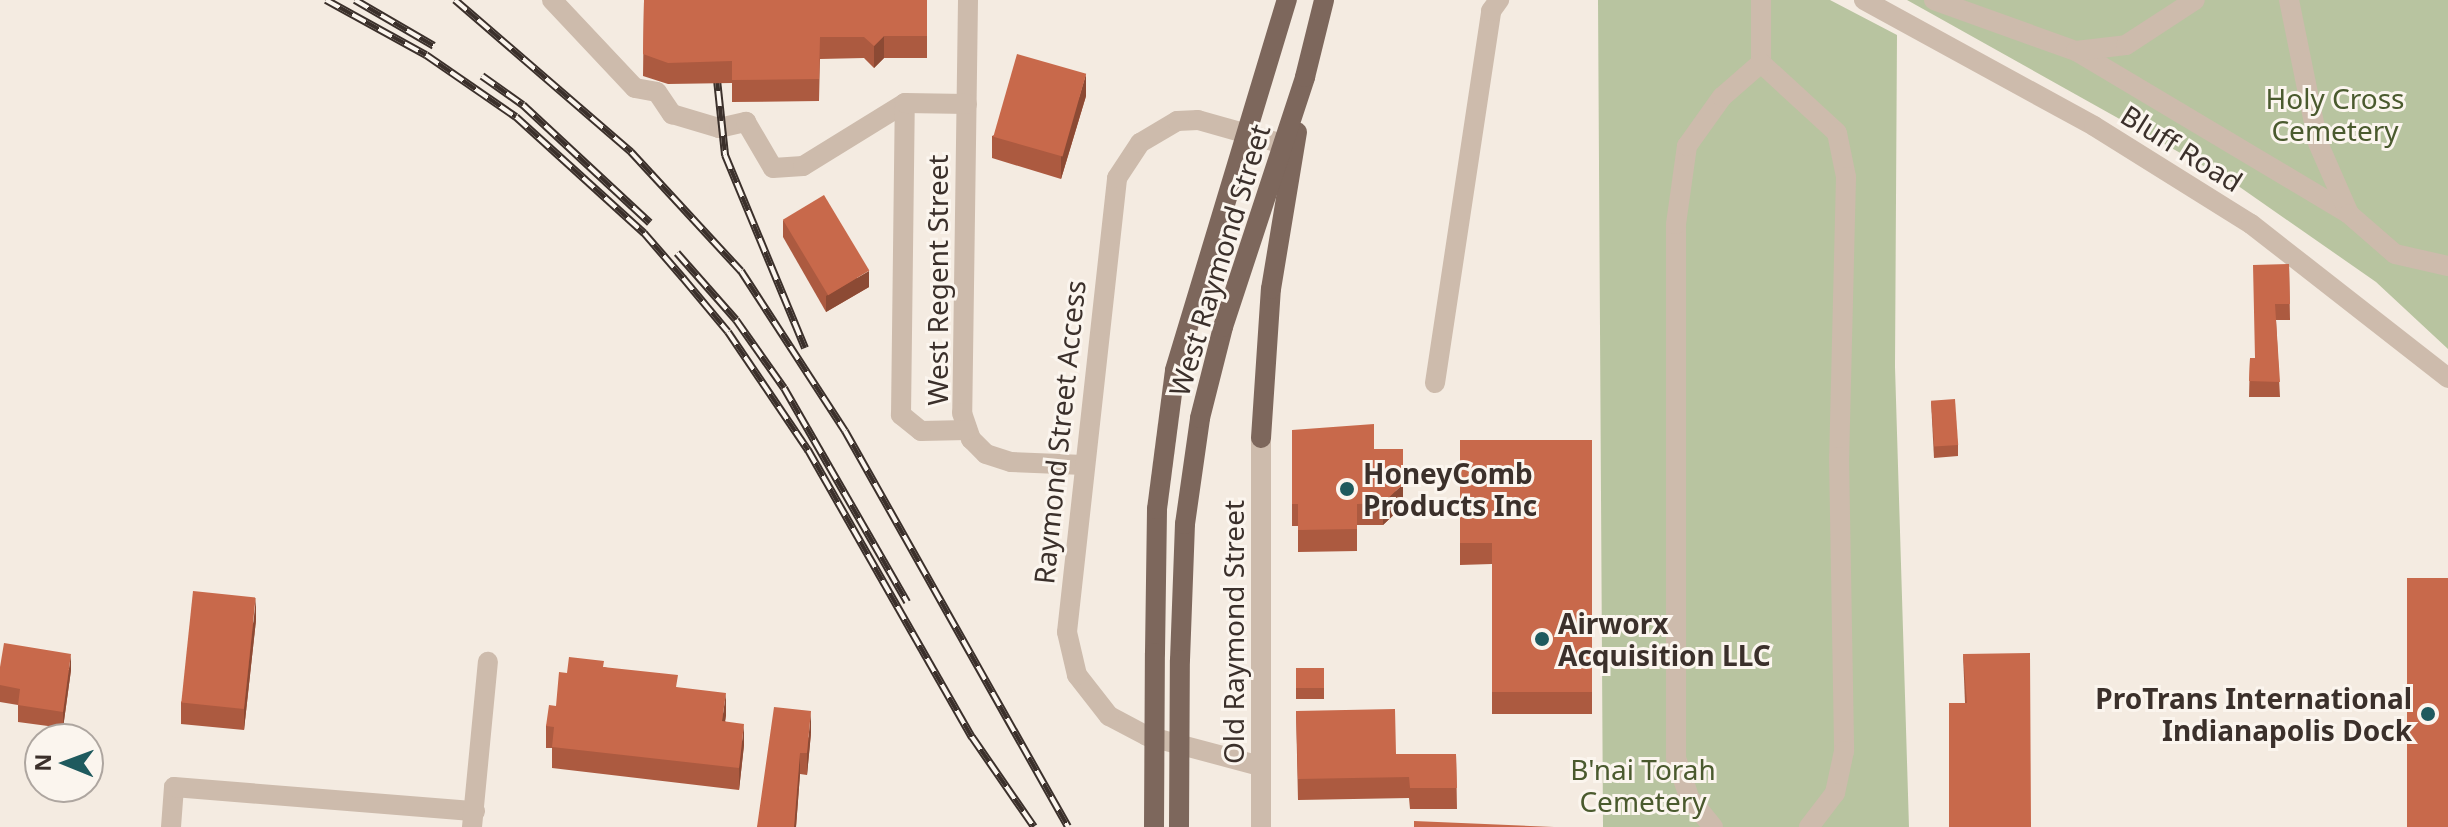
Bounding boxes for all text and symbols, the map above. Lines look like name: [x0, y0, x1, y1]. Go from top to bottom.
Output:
park label: Holy Cross Cemetery: [2266, 81, 2404, 147]
street label: Bluff Road: [2115, 98, 2249, 198]
street label: West Raymond Street: [1162, 120, 1276, 400]
street label: West Regent Street: [920, 154, 954, 406]
street label: Raymond Street Access: [1026, 278, 1092, 586]
place label: HoneyComb Products Inc: [1363, 456, 1537, 522]
marker: HoneyComb Products Inc: [1338, 480, 1356, 498]
street label: Old Raymond Street: [1216, 500, 1250, 764]
place label: Airworx Acquisition LLC: [1558, 606, 1771, 672]
marker: Airworx Acquisition LLC: [1533, 630, 1551, 648]
place label: ProTrans International Indianapolis Dock: [2095, 681, 2412, 747]
marker: ProTrans International Indianapolis Dock: [2419, 705, 2437, 723]
north arrow: [24, 723, 104, 803]
park label: B'nai Torah Cemetery: [1570, 752, 1716, 818]
text: N: [27, 753, 57, 772]

